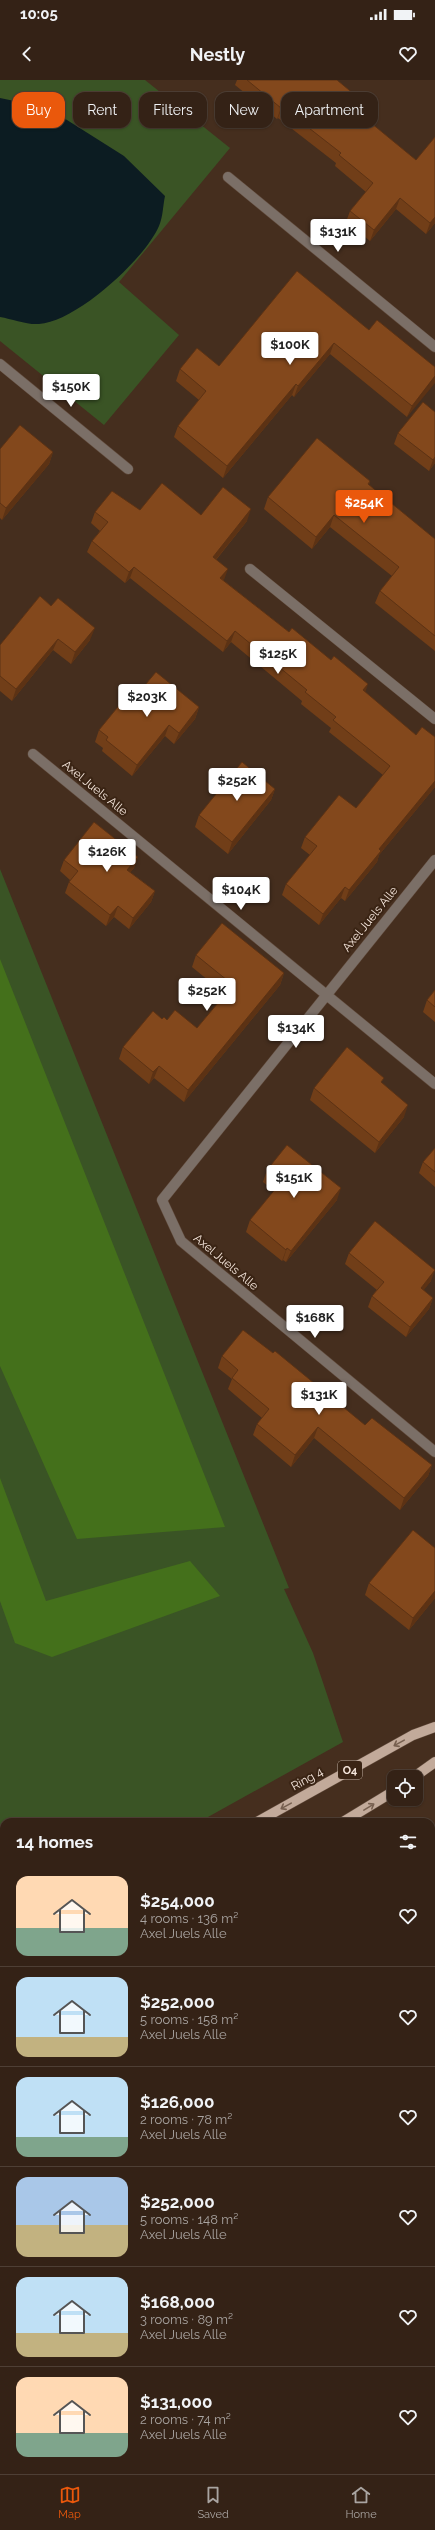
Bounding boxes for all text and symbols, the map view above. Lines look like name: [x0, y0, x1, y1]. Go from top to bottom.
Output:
text: 10:05: [20, 5, 58, 23]
icon: back: [16, 43, 38, 65]
icon: heart: [397, 43, 419, 65]
text: Nestly: [190, 44, 245, 65]
chip: Buy: [12, 92, 65, 128]
chip: Rent: [73, 92, 131, 128]
chip: Filters: [139, 92, 207, 128]
chip: New: [215, 92, 273, 128]
chip: Apartment: [281, 92, 378, 128]
pin: $131K: [310, 219, 366, 253]
text: $131K: [319, 224, 357, 239]
pin: $100K: [262, 332, 318, 366]
text: $100K: [270, 337, 310, 352]
pin: $150K: [43, 374, 99, 408]
text: $150K: [52, 379, 90, 394]
pin: $254K: [336, 490, 392, 524]
text: $254K: [345, 495, 383, 510]
pin: $125K: [250, 641, 306, 675]
text: $125K: [259, 646, 297, 661]
pin: $203K: [119, 684, 175, 718]
text: $203K: [127, 689, 167, 704]
street label: Axel Juels Alle: [60, 757, 130, 819]
pin: $252K: [209, 768, 265, 802]
text: $252K: [218, 773, 256, 788]
pin: $126K: [79, 839, 135, 873]
text: $126K: [88, 844, 126, 859]
pin: $104K: [213, 877, 269, 911]
text: $104K: [222, 882, 260, 897]
street label: Axel Juels Alle: [339, 884, 401, 954]
pin: $252K: [179, 978, 235, 1012]
text: $252K: [188, 983, 226, 998]
pin: $134K: [268, 1015, 324, 1049]
text: $134K: [277, 1020, 315, 1035]
pin: $151K: [266, 1165, 322, 1199]
text: $151K: [276, 1170, 313, 1185]
street label: Axel Juels Alle: [191, 1231, 261, 1293]
pin: $168K: [287, 1305, 343, 1339]
text: $168K: [295, 1310, 335, 1325]
pin: $131K: [291, 1382, 347, 1416]
text: $131K: [300, 1387, 338, 1402]
one-way arrow: [393, 1740, 405, 1747]
road number: O4: [338, 1761, 362, 1779]
street label: Ring 4: [289, 1764, 326, 1793]
map controls: [387, 1770, 423, 1806]
button: locate: [387, 1770, 423, 1806]
one-way arrow: [363, 1802, 375, 1810]
one-way arrow: [280, 1803, 292, 1810]
icon: filters: [397, 1831, 419, 1853]
text: 14 homes: [16, 1832, 93, 1852]
text: $254,000: [140, 1891, 215, 1911]
icon: home: [48, 1892, 96, 1940]
icon: heart: [397, 1905, 419, 1927]
text: 4 rooms · 136 m²: [140, 1911, 238, 1926]
text: Axel Juels Alle: [140, 1926, 227, 1941]
text: $252,000: [140, 1992, 215, 2012]
icon: home: [48, 1993, 96, 2041]
icon: heart: [397, 2006, 419, 2028]
text: 5 rooms · 158 m²: [140, 2012, 238, 2027]
text: Axel Juels Alle: [140, 2027, 227, 2042]
text: $126,000: [140, 2092, 214, 2112]
icon: home: [48, 2093, 96, 2141]
icon: heart: [397, 2106, 419, 2128]
text: 2 rooms · 78 m²: [140, 2112, 232, 2127]
text: Axel Juels Alle: [140, 2127, 227, 2142]
text: $252,000: [140, 2192, 215, 2212]
icon: home: [48, 2193, 96, 2241]
icon: heart: [397, 2206, 419, 2228]
text: 5 rooms · 148 m²: [140, 2212, 238, 2227]
text: Axel Juels Alle: [140, 2227, 227, 2242]
text: $168,000: [140, 2292, 215, 2312]
icon: home: [48, 2293, 96, 2341]
icon: heart: [397, 2306, 419, 2328]
text: 3 rooms · 89 m²: [140, 2312, 233, 2327]
text: Axel Juels Alle: [140, 2327, 227, 2342]
text: $131,000: [140, 2392, 212, 2412]
icon: home: [48, 2393, 96, 2441]
icon: heart: [397, 2406, 419, 2428]
text: 2 rooms · 74 m²: [140, 2412, 231, 2427]
text: Axel Juels Alle: [140, 2427, 227, 2442]
tab: Map: [58, 2484, 81, 2521]
tab: Saved: [197, 2484, 229, 2521]
tab: Home: [346, 2484, 377, 2521]

